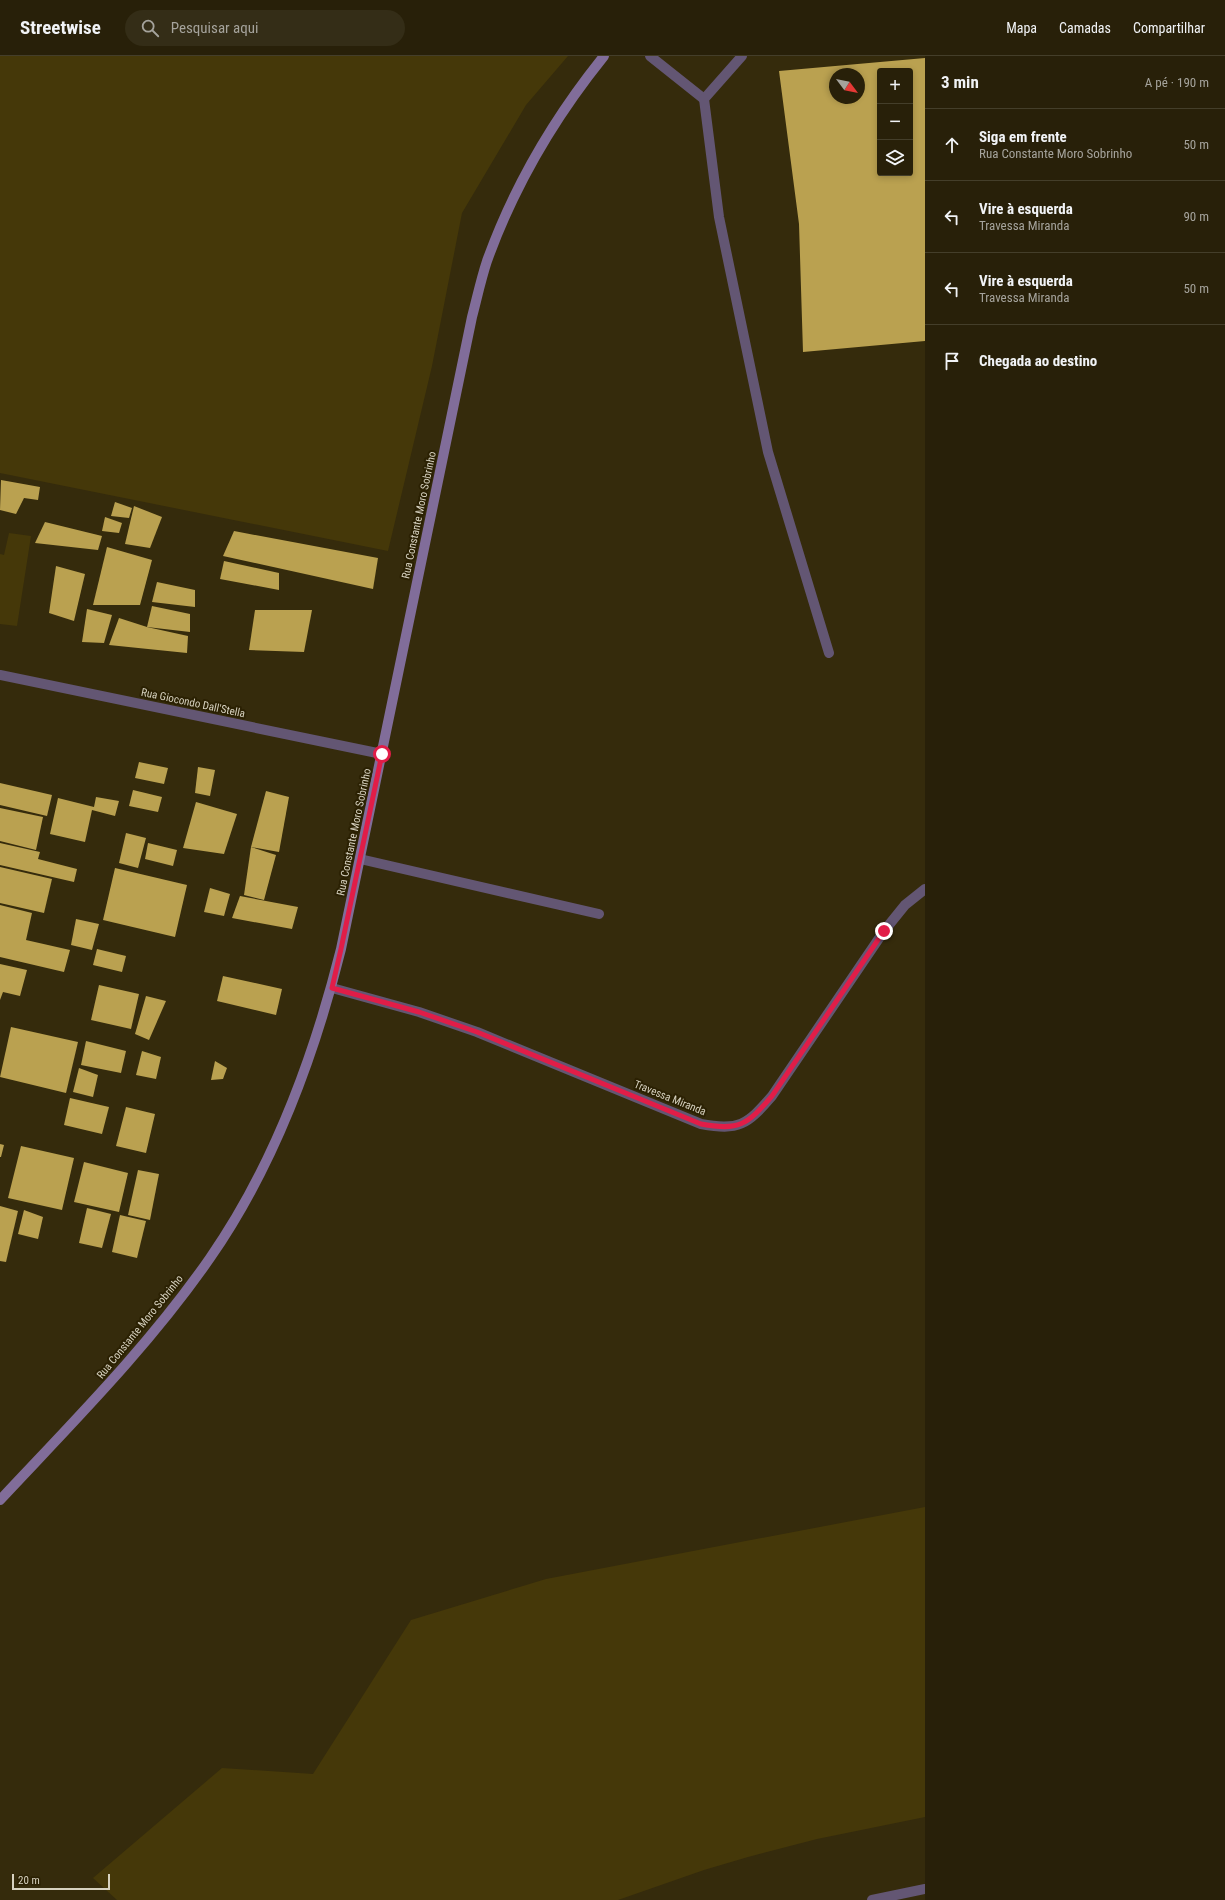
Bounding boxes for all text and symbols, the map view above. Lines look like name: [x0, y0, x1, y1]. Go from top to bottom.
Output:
search box: [125, 10, 405, 46]
text: Streetwise: [20, 16, 101, 39]
icon: search: [139, 17, 161, 39]
text: Pesquisar aqui: [171, 19, 258, 37]
text: Mapa: [1006, 20, 1037, 36]
text: Camadas: [1059, 20, 1111, 36]
text: Compartilhar: [1133, 20, 1205, 36]
north arrow: [829, 68, 865, 104]
map controls: [877, 68, 913, 176]
button: +: [877, 68, 913, 104]
text: 3 min: [941, 72, 979, 92]
text: A pé · 190 m: [1145, 75, 1209, 90]
button: −: [877, 104, 913, 140]
text: Siga em frente: [979, 128, 1067, 146]
icon: ahead: [941, 134, 963, 156]
text: 50 m: [1183, 137, 1209, 152]
button: layers: [877, 140, 913, 176]
text: Rua Constante Moro Sobrinho: [979, 146, 1132, 161]
text: Vire à esquerda: [979, 200, 1073, 218]
icon: left: [941, 206, 963, 228]
text: 90 m: [1183, 209, 1209, 224]
text: Travessa Miranda: [979, 218, 1069, 233]
text: Vire à esquerda: [979, 272, 1073, 290]
icon: left: [941, 278, 963, 300]
text: 50 m: [1183, 281, 1209, 296]
text: Travessa Miranda: [979, 290, 1069, 305]
icon: arrive: [941, 350, 963, 372]
text: Chegada ao destino: [979, 352, 1097, 370]
street label: Rua Constante Moro Sobrinho: [399, 450, 439, 580]
street label: Rua Giocondo Dall'Stella: [140, 686, 246, 720]
route start: [373, 745, 391, 763]
street label: Rua Constante Moro Sobrinho: [334, 767, 374, 897]
route end: [875, 922, 893, 940]
street label: Travessa Miranda: [632, 1078, 708, 1118]
street label: Rua Constante Moro Sobrinho: [94, 1272, 186, 1381]
scale bar: [12, 1872, 110, 1891]
text: 20 m: [18, 1874, 40, 1887]

